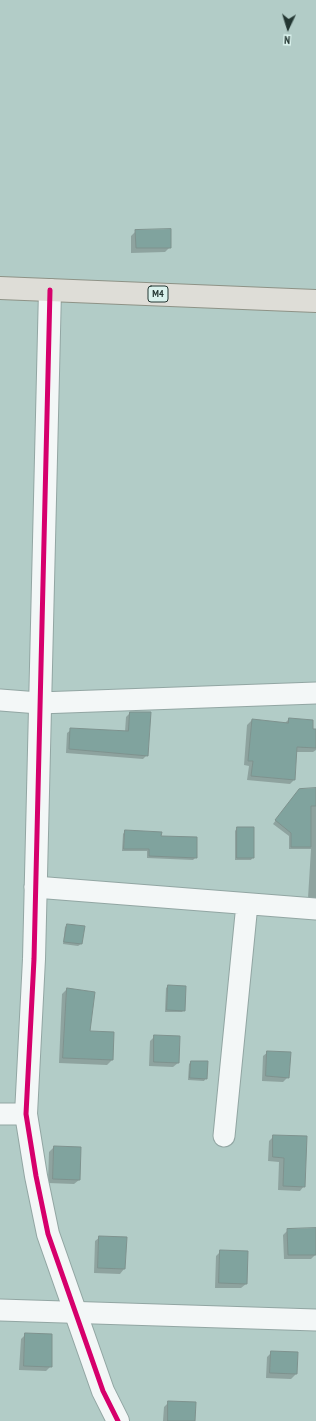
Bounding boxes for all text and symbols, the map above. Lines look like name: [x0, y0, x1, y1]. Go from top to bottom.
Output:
north arrow: [268, 8, 308, 48]
text: N: [284, 33, 291, 47]
road number: M4: [148, 286, 168, 302]

